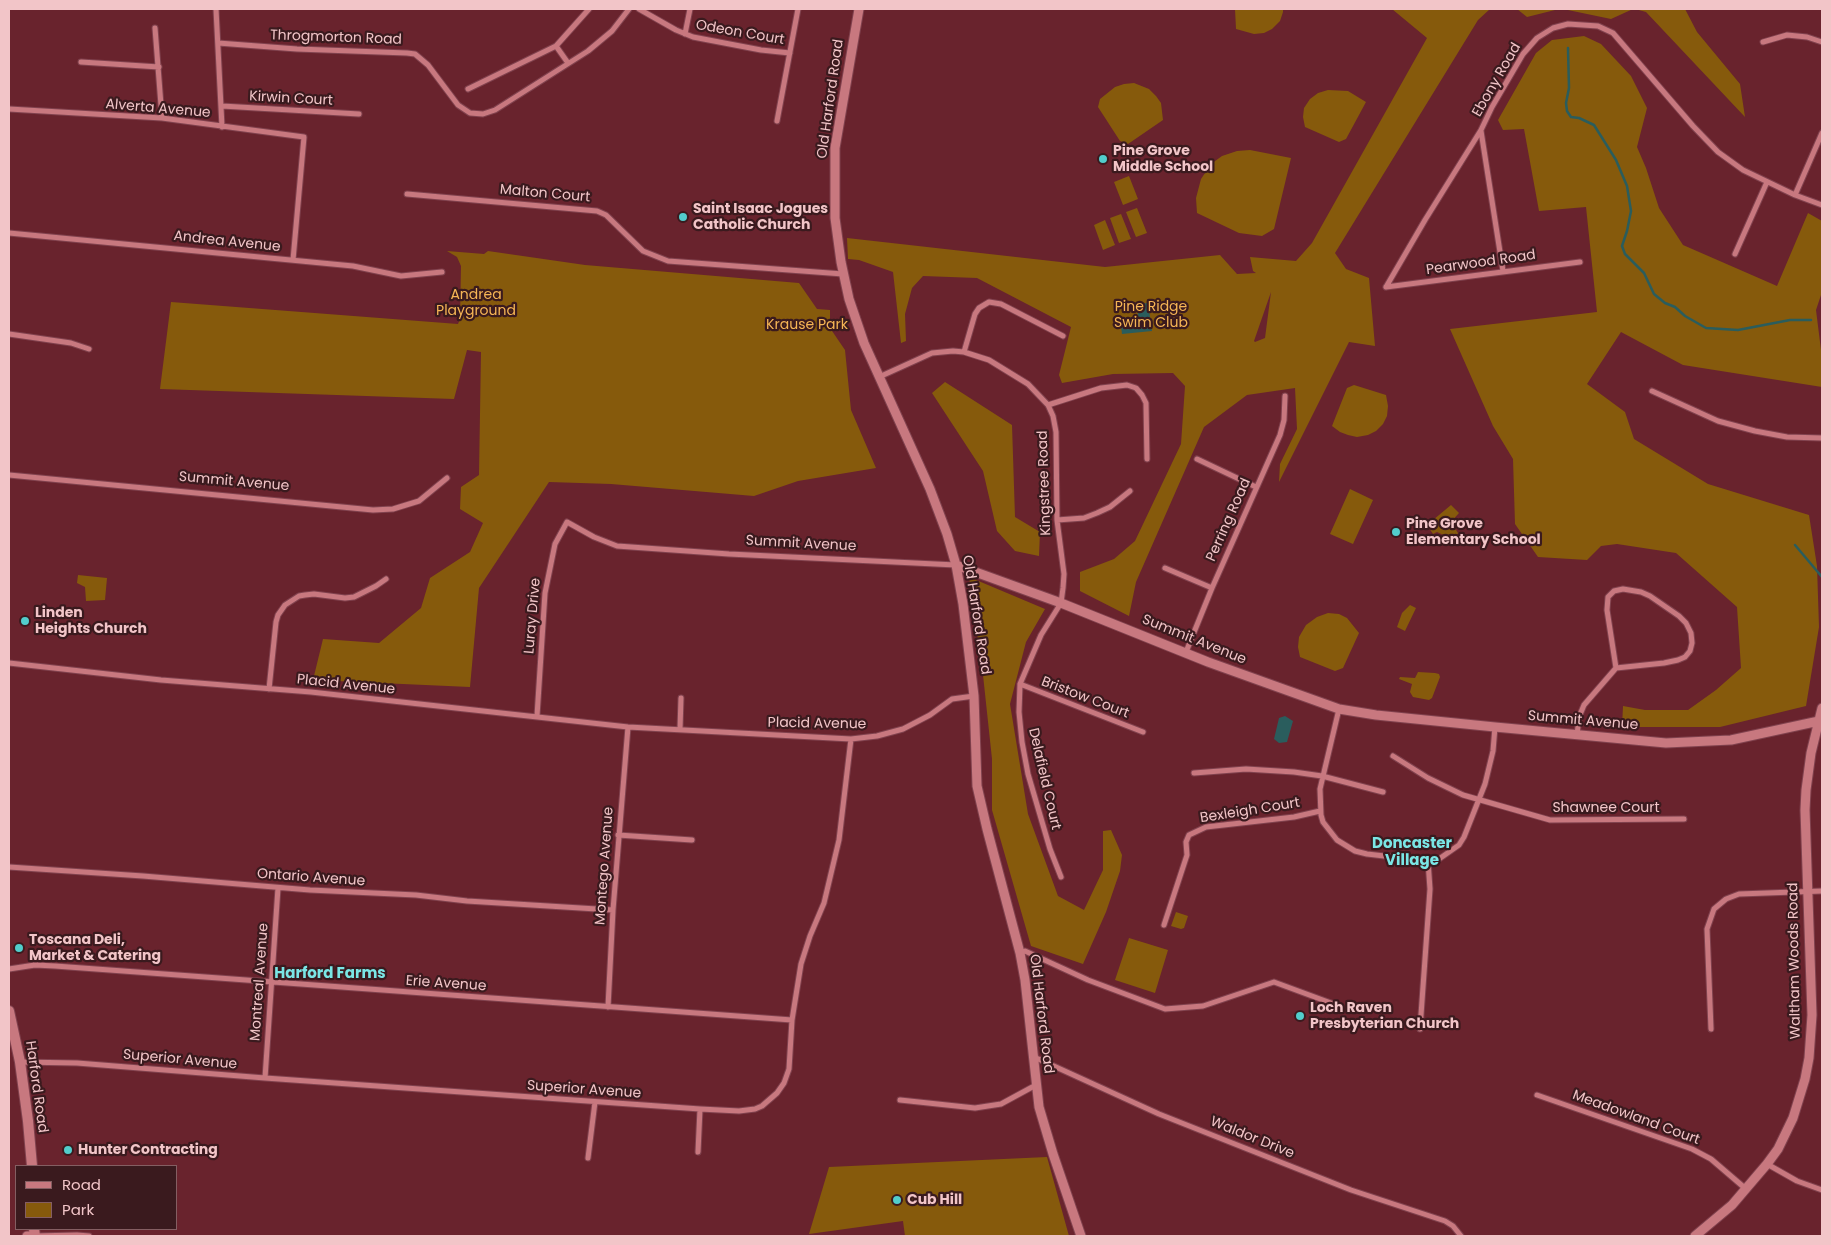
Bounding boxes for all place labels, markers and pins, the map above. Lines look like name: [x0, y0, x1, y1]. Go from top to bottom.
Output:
place label: Pine Grove Middle School: [1113, 143, 1213, 176]
marker: Pine Grove Middle School: [1097, 153, 1109, 165]
place label: Saint Isaac Jogues Catholic Church: [693, 201, 828, 233]
marker: Saint Isaac Jogues Catholic Church: [677, 211, 689, 223]
place label: Pine Grove Elementary School: [1406, 516, 1541, 548]
marker: Pine Grove Elementary School: [1390, 526, 1402, 538]
place label: Linden Heights Church: [35, 605, 147, 638]
marker: Linden Heights Church: [19, 615, 31, 627]
place label: Toscana Deli, Market & Catering: [29, 932, 161, 964]
marker: Toscana Deli, Market & Catering: [13, 942, 25, 954]
place label: Loch Raven Presbyterian Church: [1310, 1000, 1459, 1032]
marker: Loch Raven Presbyterian Church: [1294, 1010, 1306, 1022]
place label: Hunter Contracting: [78, 1142, 218, 1158]
marker: Hunter Contracting: [62, 1144, 74, 1156]
place label: Cub Hill: [907, 1192, 962, 1208]
marker: Cub Hill: [891, 1194, 903, 1206]

